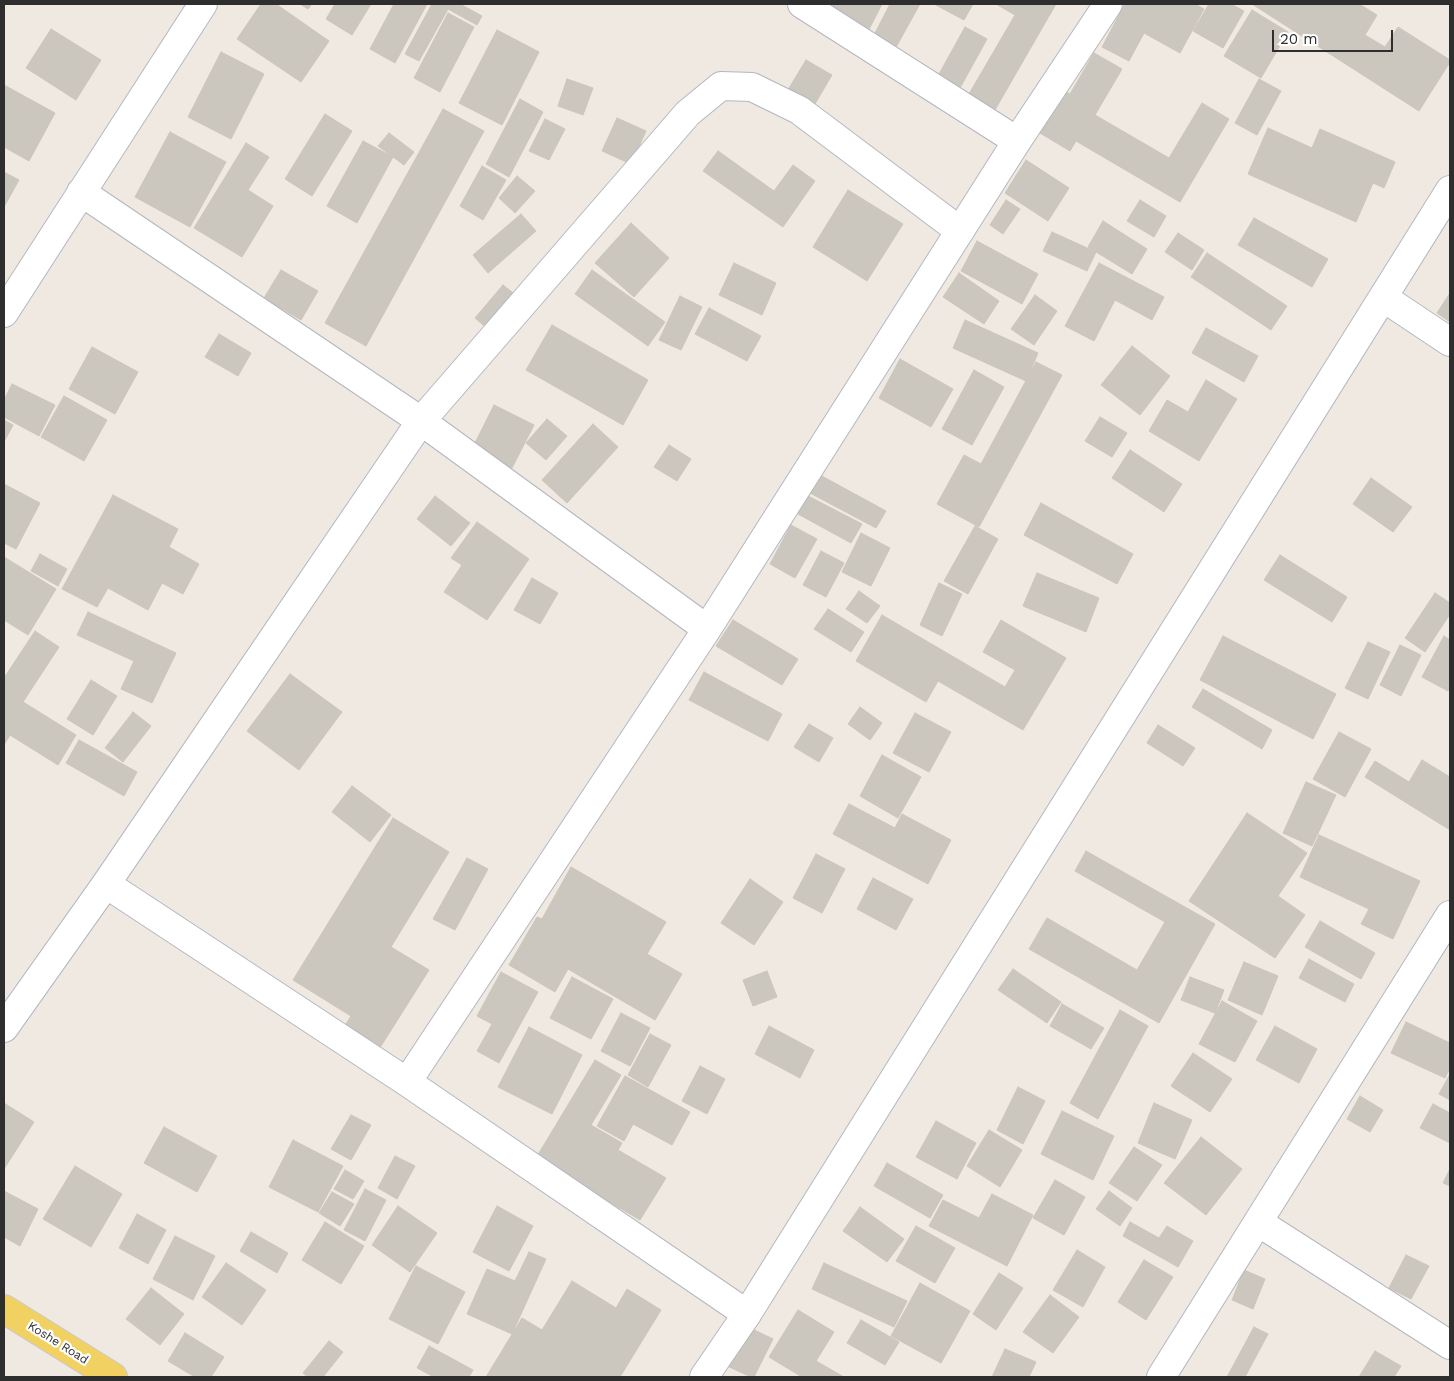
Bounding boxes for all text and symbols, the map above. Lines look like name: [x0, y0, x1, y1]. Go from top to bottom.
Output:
scale bar: [1274, 20, 1395, 52]
text: 20 m: [1280, 30, 1318, 48]
street label: Koshe Road: [25, 1319, 91, 1367]

